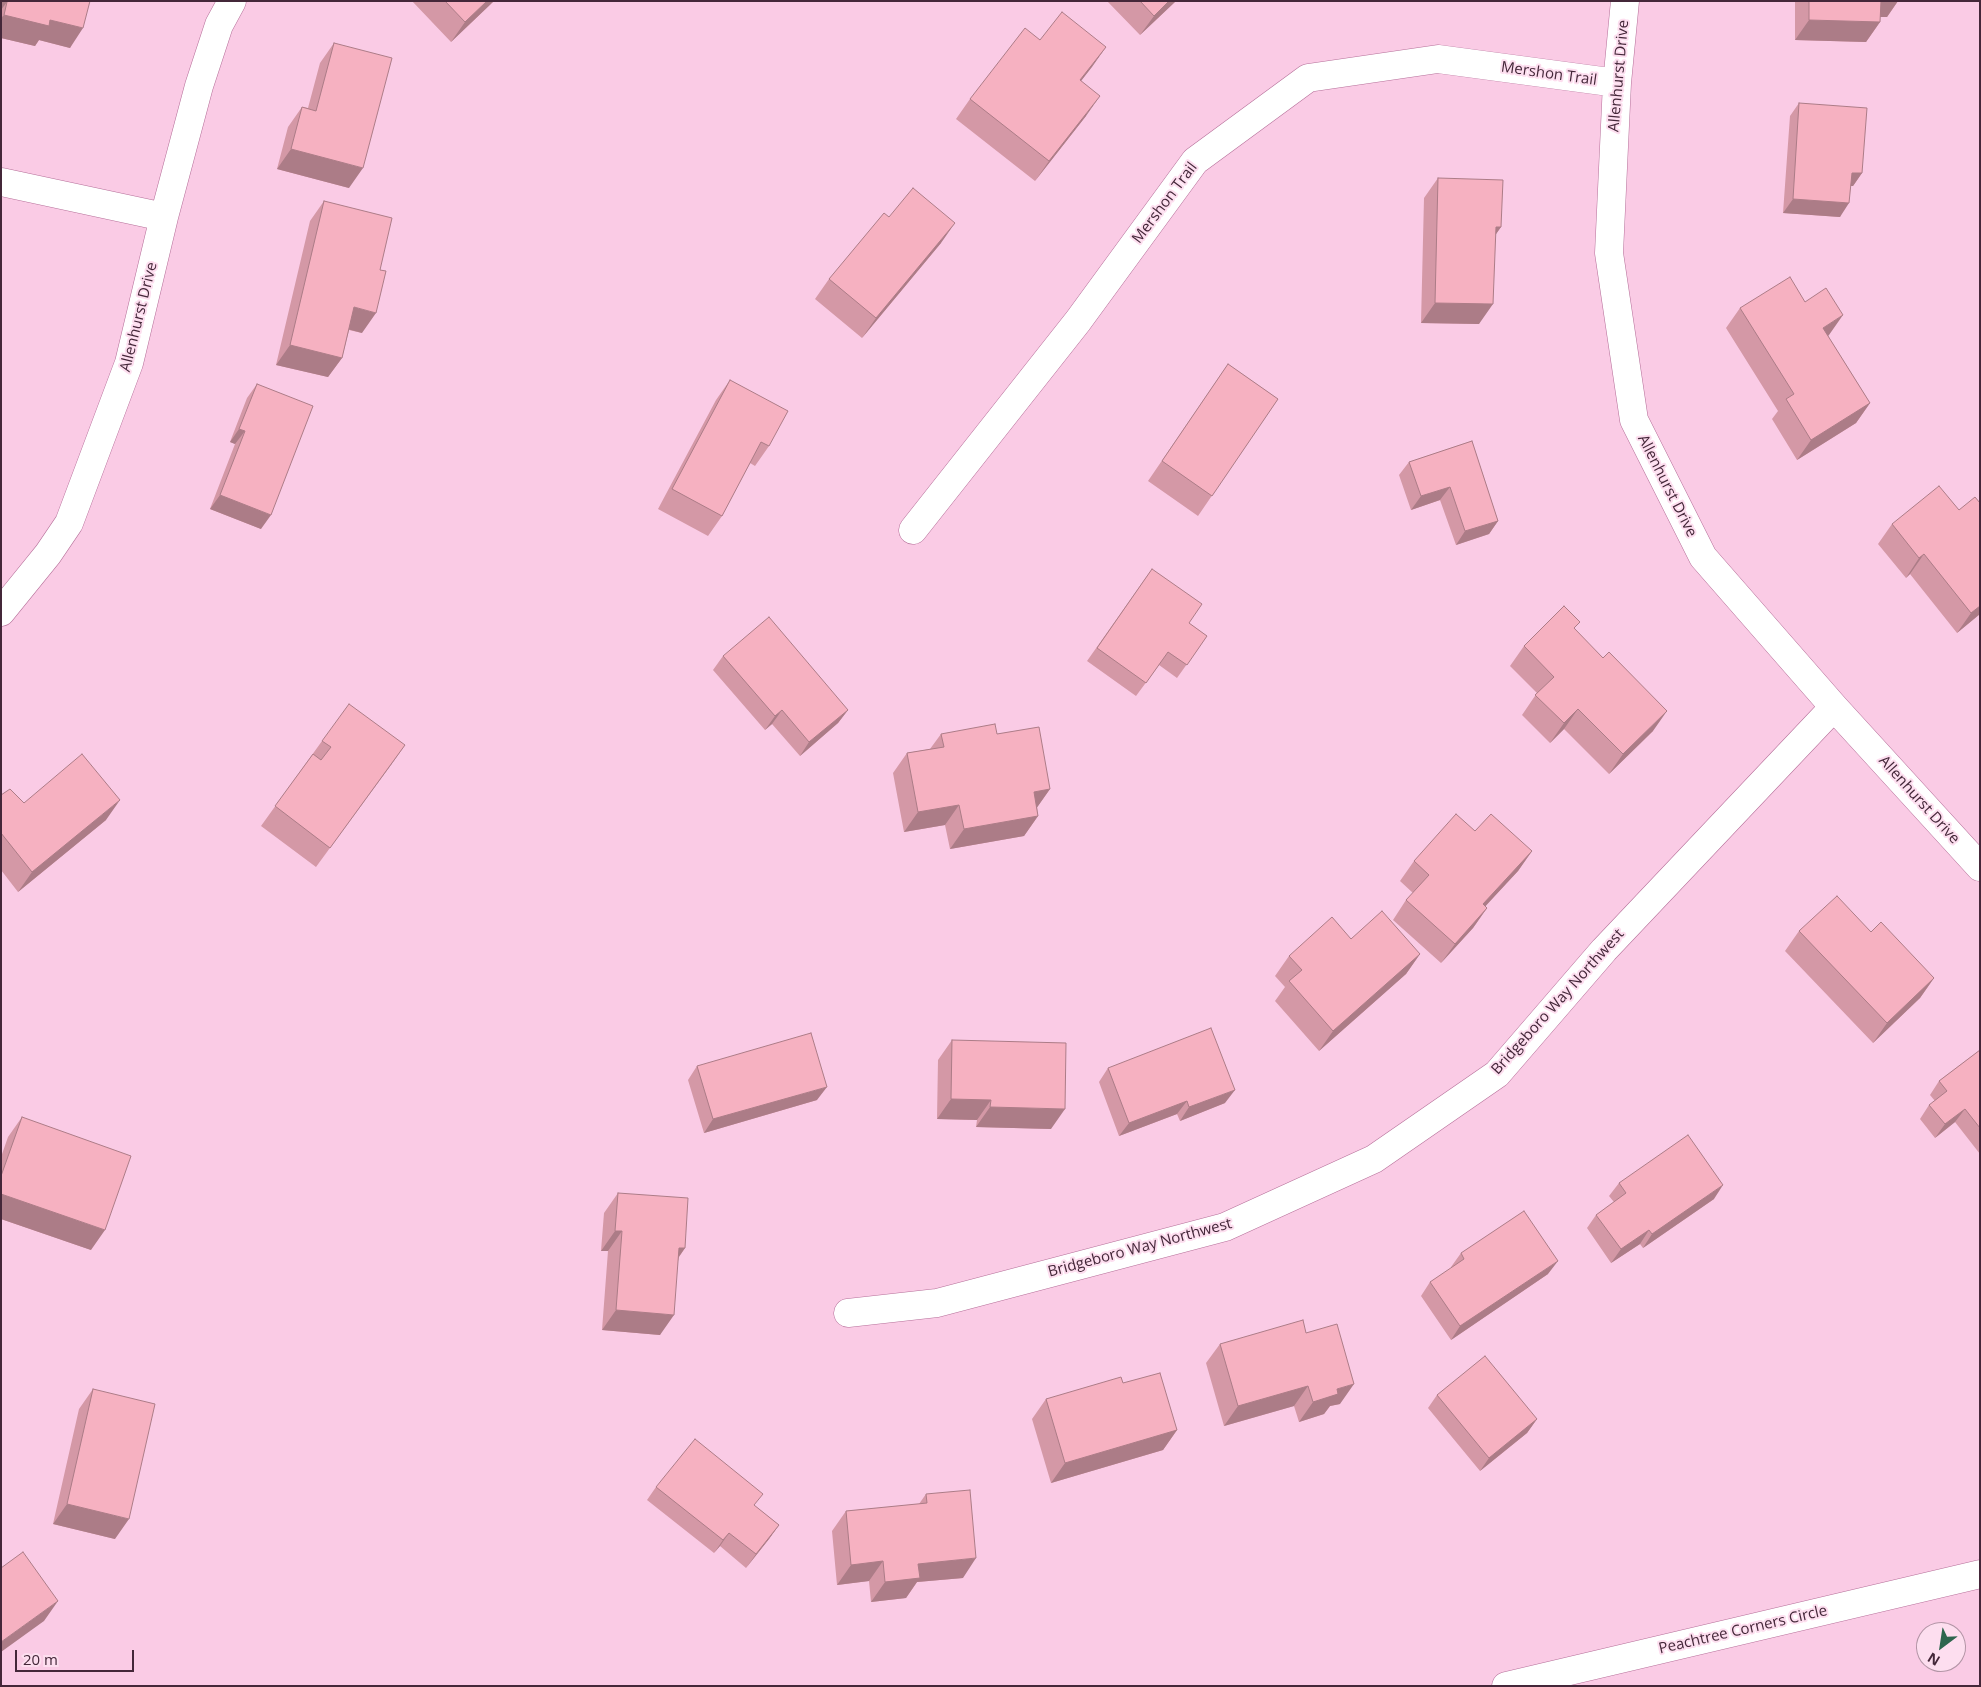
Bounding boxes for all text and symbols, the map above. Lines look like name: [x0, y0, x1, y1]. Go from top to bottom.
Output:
street label: Allenhurst Drive: [1605, 19, 1633, 133]
street label: Mershon Trail: [1500, 58, 1598, 90]
street label: Mershon Trail: [1129, 159, 1201, 247]
street label: Allenhurst Drive: [117, 260, 161, 374]
street label: Allenhurst Drive: [1633, 432, 1701, 540]
street label: Allenhurst Drive: [1875, 752, 1963, 848]
street label: Bridgeboro Way Northwest: [1488, 925, 1628, 1079]
street label: Bridgeboro Way Northwest: [1046, 1215, 1234, 1281]
street label: Peachtree Corners Circle: [1657, 1602, 1829, 1658]
north arrow: [1916, 1622, 1966, 1672]
scale bar: [18, 1640, 136, 1672]
text: N: [1924, 1648, 1943, 1671]
text: 20 m: [23, 1649, 58, 1669]

